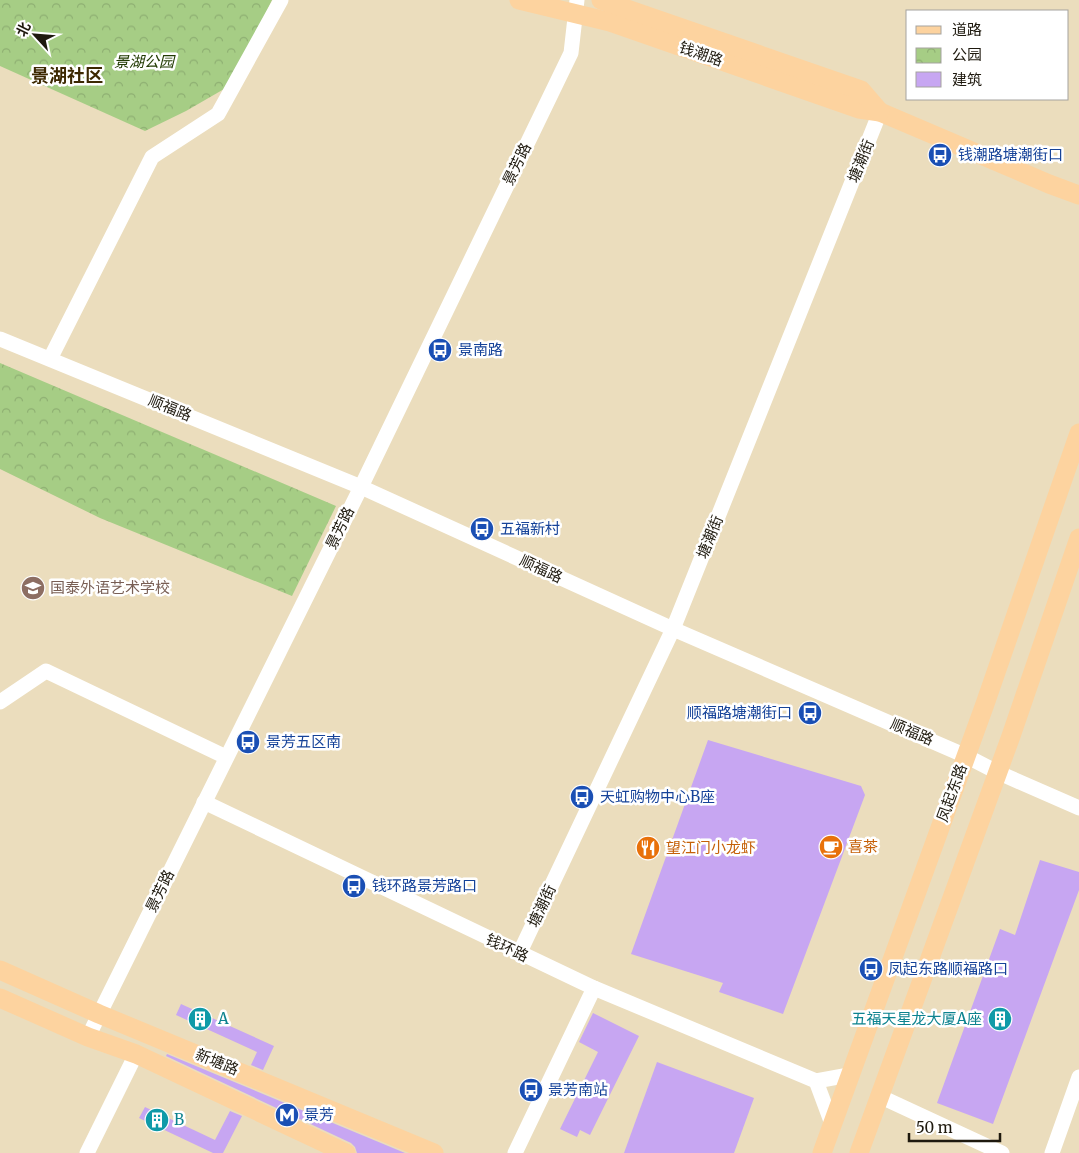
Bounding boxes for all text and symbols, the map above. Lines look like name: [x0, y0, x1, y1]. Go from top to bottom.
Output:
north arrow: [10, 10, 60, 60]
legend: [906, 10, 1069, 100]
text: 北: [12, 19, 34, 40]
text: 道路: [952, 20, 982, 39]
street label: 钱潮路: [677, 37, 726, 70]
text: 公园: [952, 45, 982, 64]
park label: 景湖公园: [114, 52, 176, 71]
district label: 景湖社区: [31, 64, 103, 87]
text: 建筑: [952, 70, 982, 89]
street label: 塘潮街: [843, 136, 878, 185]
street label: 景芳路: [498, 139, 535, 188]
bus stop icon: 钱潮路塘潮街口: [927, 142, 953, 168]
place label: 钱潮路塘潮街口: [958, 145, 1063, 164]
bus stop icon: 景南路: [427, 337, 453, 363]
place label: 景南路: [458, 340, 503, 359]
street label: 顺福路: [146, 390, 195, 425]
street label: 景芳路: [321, 503, 358, 552]
street label: 塘潮街: [692, 512, 727, 561]
bus stop icon: 五福新村: [469, 516, 495, 542]
place label: 五福新村: [500, 519, 560, 538]
street label: 顺福路: [517, 550, 566, 587]
school or university icon: 国泰外语艺术学校: [20, 575, 46, 601]
place label: 国泰外语艺术学校: [50, 578, 170, 597]
bus stop icon: 顺福路塘潮街口: [797, 700, 823, 726]
place label: 顺福路塘潮街口: [687, 703, 792, 722]
street label: 顺福路: [888, 714, 937, 749]
bus stop icon: 景芳五区南: [235, 729, 261, 755]
place label: 景芳五区南: [266, 732, 341, 751]
street label: 凤起东路: [932, 761, 971, 824]
bus stop icon: 天虹购物中心B座: [569, 784, 595, 810]
place label: 天虹购物中心B座: [600, 787, 715, 806]
cafe icon: 喜茶: [818, 834, 844, 860]
restaurant icon: 望江门小龙虾: [635, 835, 661, 861]
place label: 喜茶: [848, 837, 878, 856]
place label: 望江门小龙虾: [666, 838, 756, 857]
street label: 景芳路: [141, 866, 178, 915]
bus stop icon: 钱环路景芳路口: [341, 873, 367, 899]
place label: 钱环路景芳路口: [372, 876, 477, 895]
street label: 塘潮街: [523, 881, 560, 930]
street label: 钱环路: [483, 929, 532, 966]
bus stop icon: 凤起东路顺福路口: [858, 956, 884, 982]
place label: 凤起东路顺福路口: [888, 959, 1008, 978]
building icon: A: [187, 1006, 213, 1032]
building icon: 五福天星龙大厦A座: [987, 1006, 1013, 1032]
place label: A: [217, 1009, 229, 1028]
place label: 五福天星龙大厦A座: [851, 1009, 982, 1028]
street label: 新塘路: [193, 1044, 242, 1079]
bus stop icon: 景芳南站: [518, 1077, 544, 1103]
place label: 景芳南站: [548, 1080, 608, 1099]
metro station icon: 景芳: [274, 1102, 300, 1128]
place label: 景芳: [304, 1105, 334, 1124]
building icon: B: [144, 1107, 170, 1133]
place label: B: [174, 1110, 184, 1129]
scale bar: [909, 1110, 1000, 1142]
text: 50 m: [916, 1118, 953, 1137]

